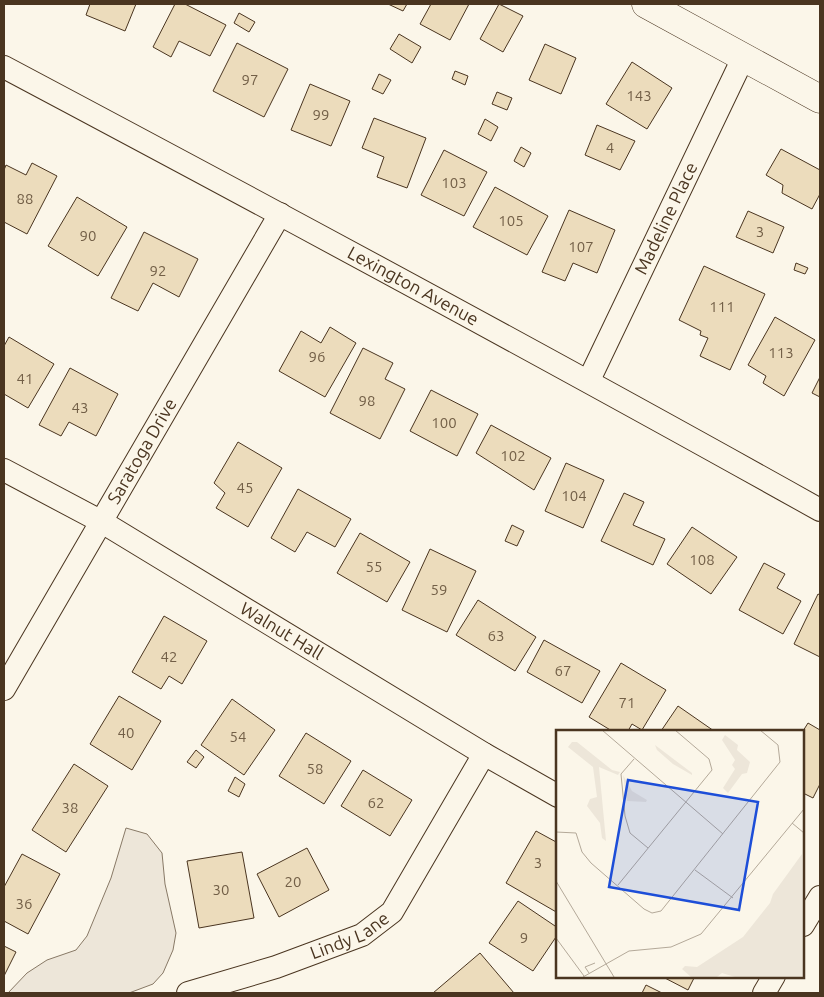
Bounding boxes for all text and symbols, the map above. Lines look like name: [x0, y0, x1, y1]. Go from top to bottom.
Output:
house number: 97: [242, 71, 258, 88]
house number: 143: [626, 87, 652, 104]
house number: 99: [313, 106, 329, 123]
house number: 4: [606, 139, 614, 156]
street label: Madeline Place: [630, 159, 701, 277]
house number: 103: [441, 174, 467, 191]
house number: 88: [17, 190, 33, 207]
house number: 105: [498, 212, 524, 229]
house number: 3: [756, 223, 764, 240]
house number: 90: [80, 227, 96, 244]
house number: 107: [568, 238, 594, 255]
street label: Lexington Avenue: [345, 242, 482, 329]
house number: 92: [150, 262, 166, 279]
house number: 111: [709, 298, 735, 315]
house number: 113: [768, 344, 794, 361]
house number: 96: [309, 348, 325, 365]
house number: 41: [17, 370, 33, 387]
house number: 98: [359, 392, 375, 409]
street label: Saratoga Drive: [103, 394, 180, 507]
house number: 43: [72, 399, 88, 416]
house number: 100: [431, 414, 457, 431]
house number: 102: [500, 447, 526, 464]
house number: 45: [237, 479, 253, 496]
house number: 104: [561, 487, 587, 504]
house number: 108: [689, 551, 715, 568]
house number: 55: [366, 558, 382, 575]
house number: 59: [431, 581, 447, 598]
street label: Walnut Hall: [237, 597, 327, 663]
house number: 63: [488, 627, 504, 644]
house number: 42: [161, 648, 177, 665]
house number: 67: [555, 662, 571, 679]
house number: 71: [619, 694, 635, 711]
house number: 40: [118, 724, 134, 741]
house number: 54: [230, 728, 246, 745]
inset map: [556, 730, 804, 977]
house number: 58: [307, 760, 323, 777]
house number: 62: [368, 794, 384, 811]
house number: 38: [62, 799, 78, 816]
house number: 3: [534, 854, 542, 871]
house number: 20: [285, 873, 301, 890]
house number: 30: [213, 881, 229, 898]
house number: 36: [16, 895, 32, 912]
street label: Lindy Lane: [307, 907, 392, 962]
house number: 9: [520, 929, 528, 946]

